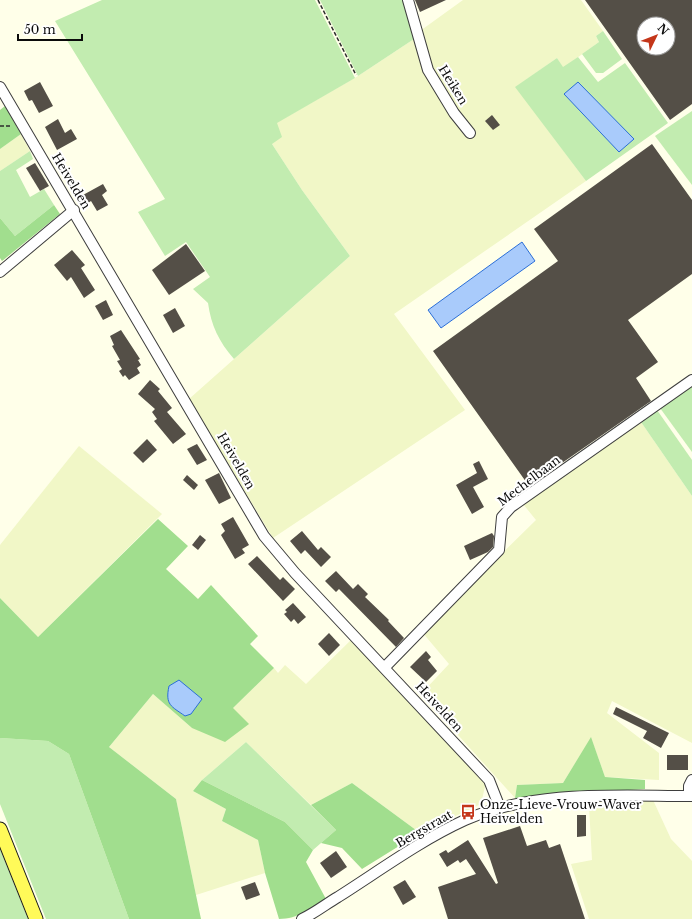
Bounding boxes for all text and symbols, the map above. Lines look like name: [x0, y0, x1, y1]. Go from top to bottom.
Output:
scale bar: [18, 16, 82, 42]
north arrow: [636, 16, 676, 56]
text: N: [655, 21, 672, 38]
text: 50 m: [24, 22, 56, 37]
street label: Heiken: [435, 62, 471, 107]
street label: Heivelden: [49, 150, 94, 212]
street label: Heivelden: [214, 430, 259, 492]
street label: Mechelbaan: [494, 452, 563, 509]
street label: Heivelden: [412, 679, 466, 735]
place label: Onze-Lieve-Vrouw-Waver Heivelden: [480, 797, 642, 826]
bus stop icon: Onze-Lieve-Vrouw-Waver Heivelden: [459, 803, 477, 821]
street label: Bergstraat: [393, 806, 455, 851]

